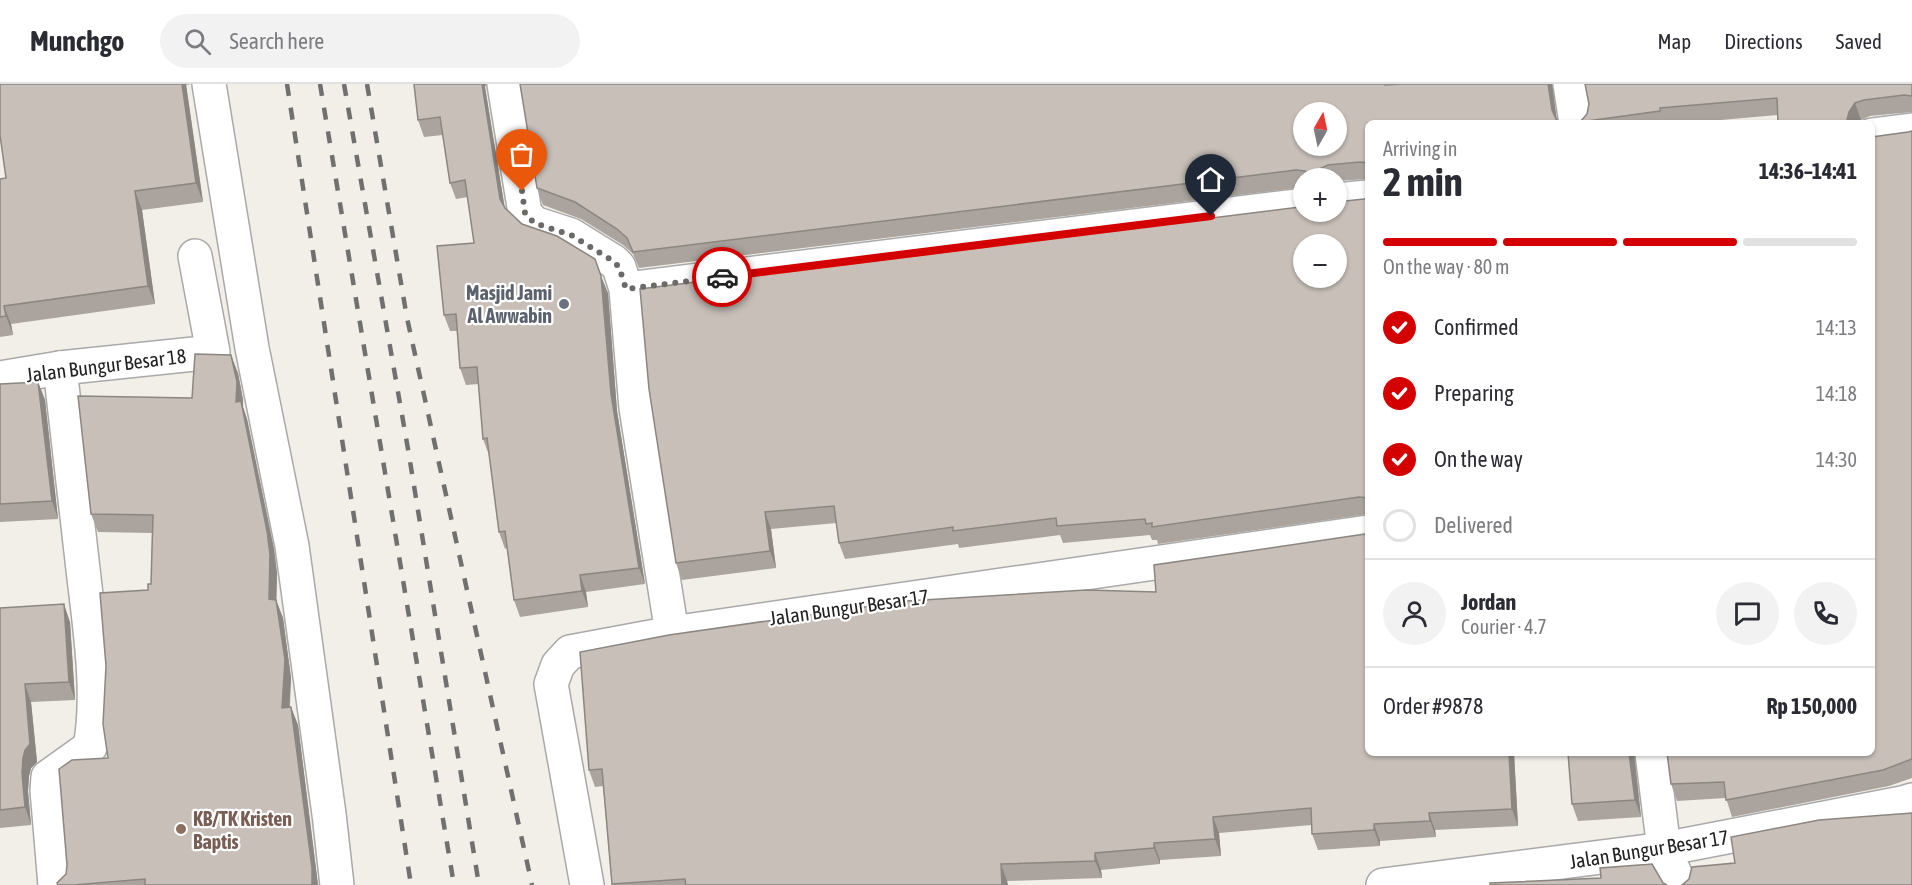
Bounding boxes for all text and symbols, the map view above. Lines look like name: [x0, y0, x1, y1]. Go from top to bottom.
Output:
search box: [160, 14, 580, 68]
text: Munchgo: [30, 25, 124, 57]
icon: search: [181, 25, 214, 58]
text: Search here: [229, 28, 324, 54]
text: Map: [1657, 29, 1691, 53]
text: Directions: [1724, 29, 1803, 53]
text: Saved: [1836, 29, 1882, 53]
north arrow: [1293, 102, 1347, 156]
map controls: [1293, 102, 1347, 288]
pin: [496, 129, 547, 191]
text: Arriving in: [1383, 137, 1457, 160]
icon: bag: [505, 138, 538, 171]
pin: [1185, 154, 1236, 216]
text: 14:36–14:41: [1759, 158, 1857, 184]
text: 2 min: [1383, 160, 1463, 204]
icon: home: [1194, 163, 1227, 196]
button: +: [1293, 168, 1347, 222]
button: −: [1293, 234, 1347, 288]
courier: [692, 247, 752, 307]
text: On the way · 80 m: [1383, 255, 1509, 278]
icon: car: [706, 261, 739, 294]
place label: Masjid Jami Al Awwabin: [466, 281, 552, 327]
marker: Masjid Jami Al Awwabin: [557, 297, 571, 311]
icon: check: [1383, 311, 1416, 344]
text: Confirmed: [1434, 314, 1519, 340]
text: 14:13: [1816, 316, 1857, 339]
street label: Jalan Bungur Besar 18: [25, 344, 187, 386]
icon: check: [1383, 377, 1416, 410]
text: Preparing: [1434, 380, 1514, 406]
text: 14:18: [1816, 382, 1857, 405]
icon: check: [1383, 443, 1416, 476]
text: On the way: [1434, 446, 1523, 472]
text: 14:30: [1816, 448, 1857, 471]
text: Delivered: [1434, 512, 1513, 538]
button: person: [1383, 582, 1446, 645]
button: chat: [1716, 582, 1779, 645]
button: phone: [1794, 582, 1857, 645]
street label: Jalan Bungur Besar 17: [768, 584, 930, 630]
text: Jordan: [1461, 589, 1516, 615]
text: Courier · 4.7: [1461, 615, 1547, 638]
text: Order #9878: [1383, 693, 1483, 719]
text: Rp 150,000: [1767, 693, 1857, 719]
place label: KB/TK Kristen Baptis: [193, 807, 292, 853]
marker: KB/TK Kristen Baptis: [174, 822, 188, 836]
street label: Jalan Bungur Besar 17: [1568, 825, 1730, 873]

